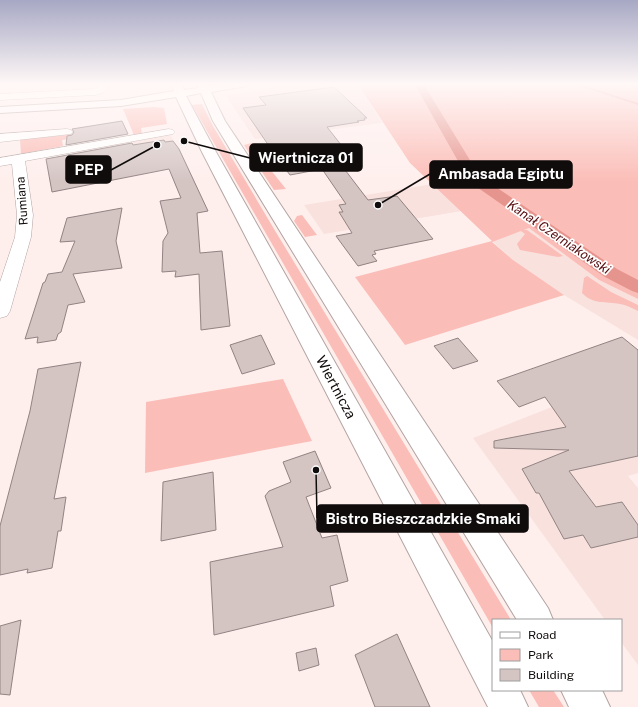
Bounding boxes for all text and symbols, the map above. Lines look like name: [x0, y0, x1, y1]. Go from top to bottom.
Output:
callout: Wiertnicza 01: [250, 144, 362, 171]
text: Wiertnicza 01: [258, 149, 354, 166]
callout: PEP: [66, 156, 111, 183]
text: PEP: [74, 161, 104, 178]
callout: Ambasada Egiptu: [430, 161, 572, 188]
text: Ambasada Egiptu: [438, 165, 564, 182]
street label: Rumiana: [13, 176, 31, 226]
water label: Kanał Czerniakowski: [505, 197, 614, 278]
street label: Wiertnicza: [313, 353, 359, 421]
callout: Bistro Bieszczadzkie Smaki: [317, 505, 528, 532]
text: Bistro Bieszczadzkie Smaki: [326, 510, 520, 527]
legend: [492, 619, 622, 691]
text: Road: [528, 628, 556, 642]
text: Park: [528, 648, 554, 662]
text: Building: [528, 668, 574, 682]

